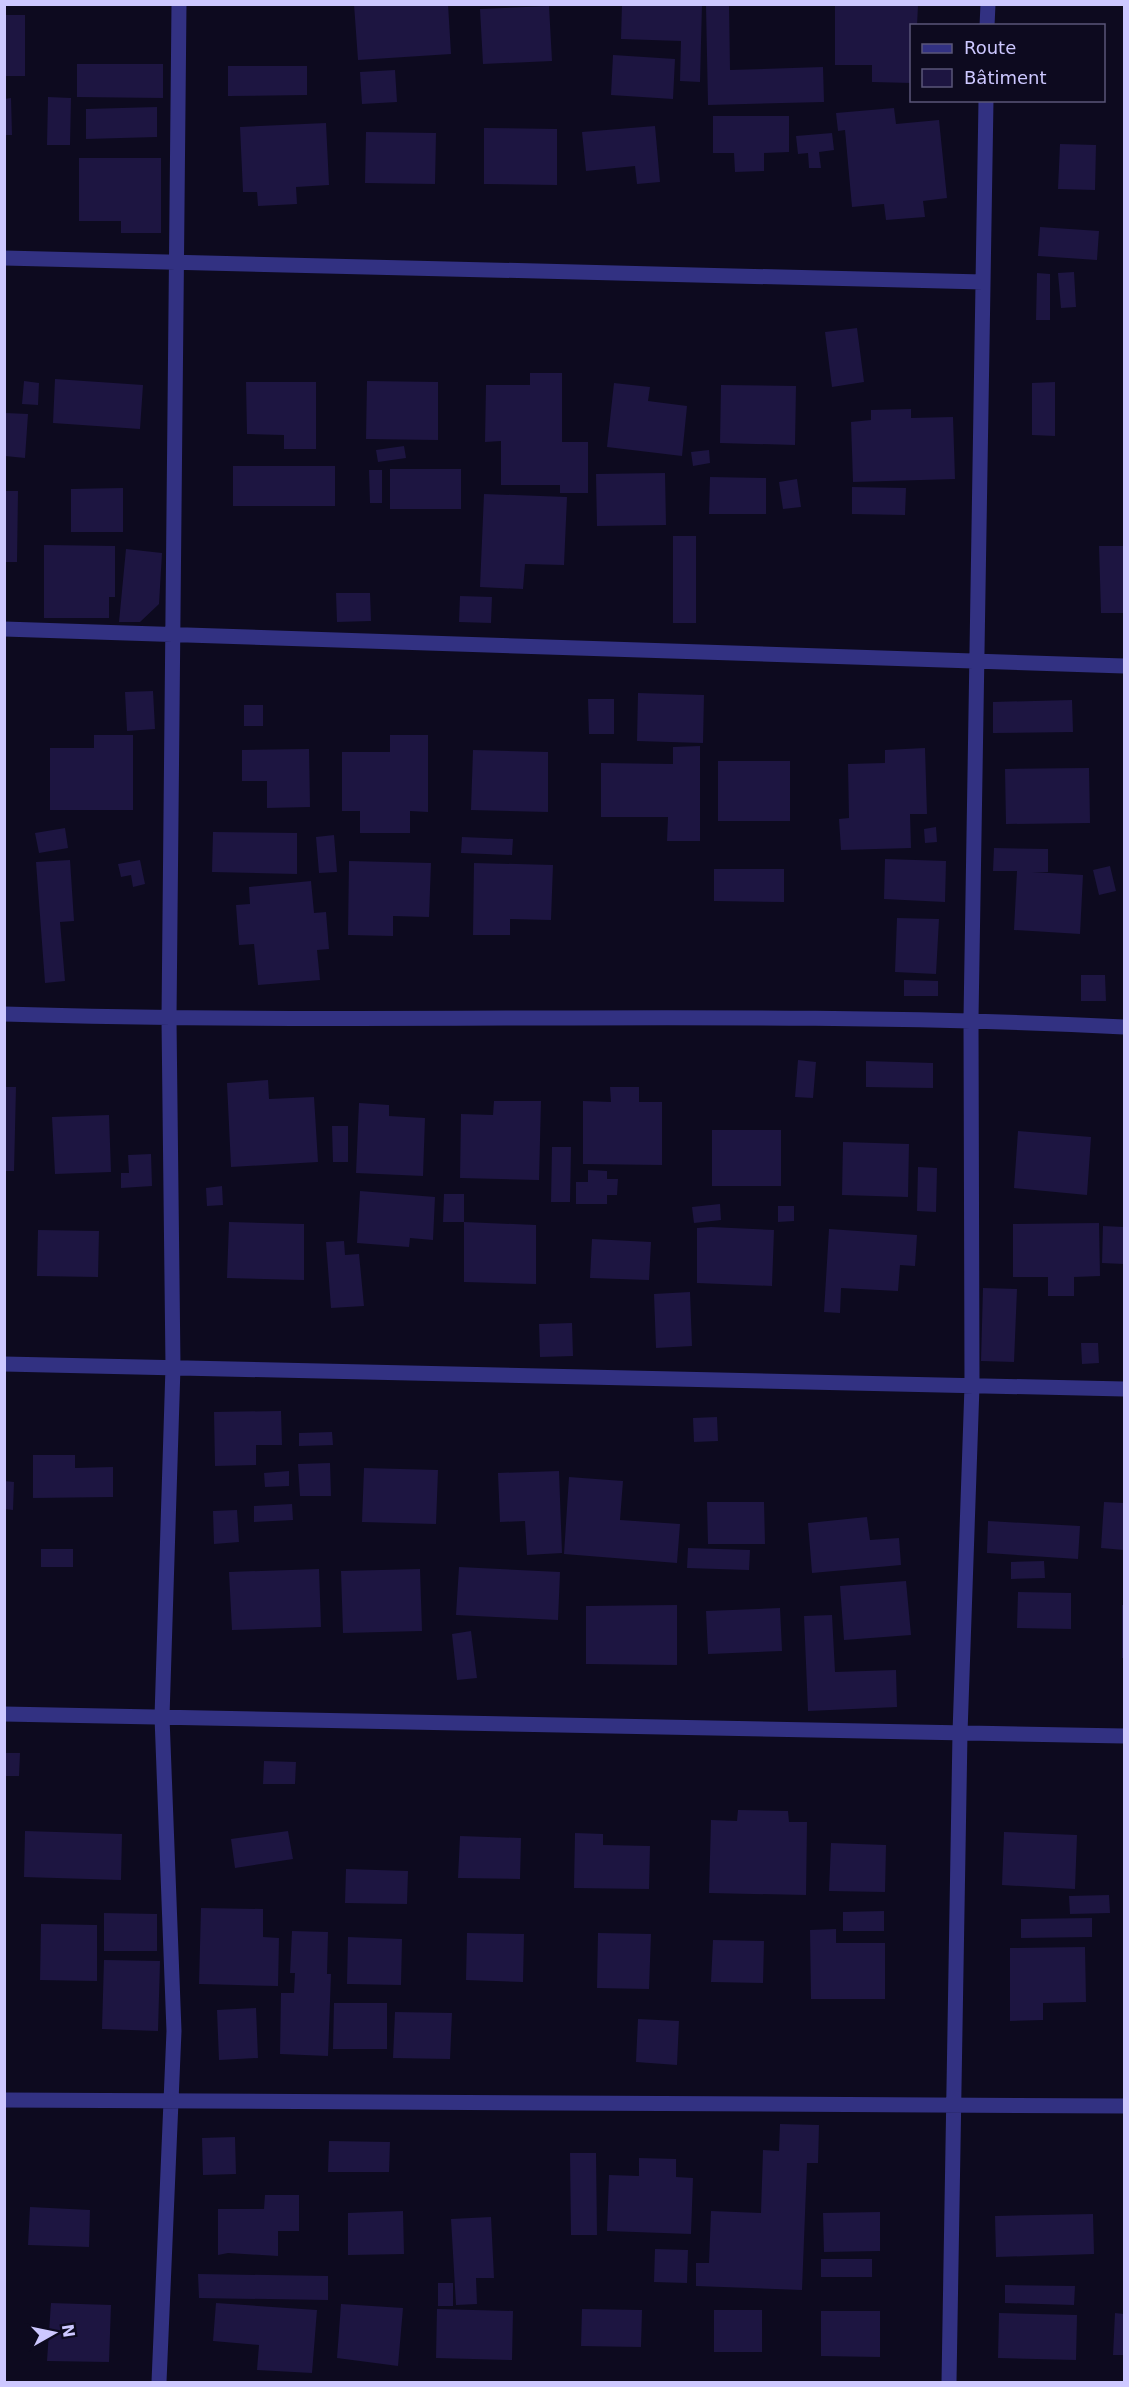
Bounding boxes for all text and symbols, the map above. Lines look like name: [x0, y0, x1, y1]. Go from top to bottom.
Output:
legend: [910, 24, 1105, 102]
text: Route: [964, 37, 1016, 58]
text: Bâtiment: [964, 67, 1047, 88]
north arrow: [24, 2303, 84, 2363]
text: N: [58, 2323, 79, 2339]

